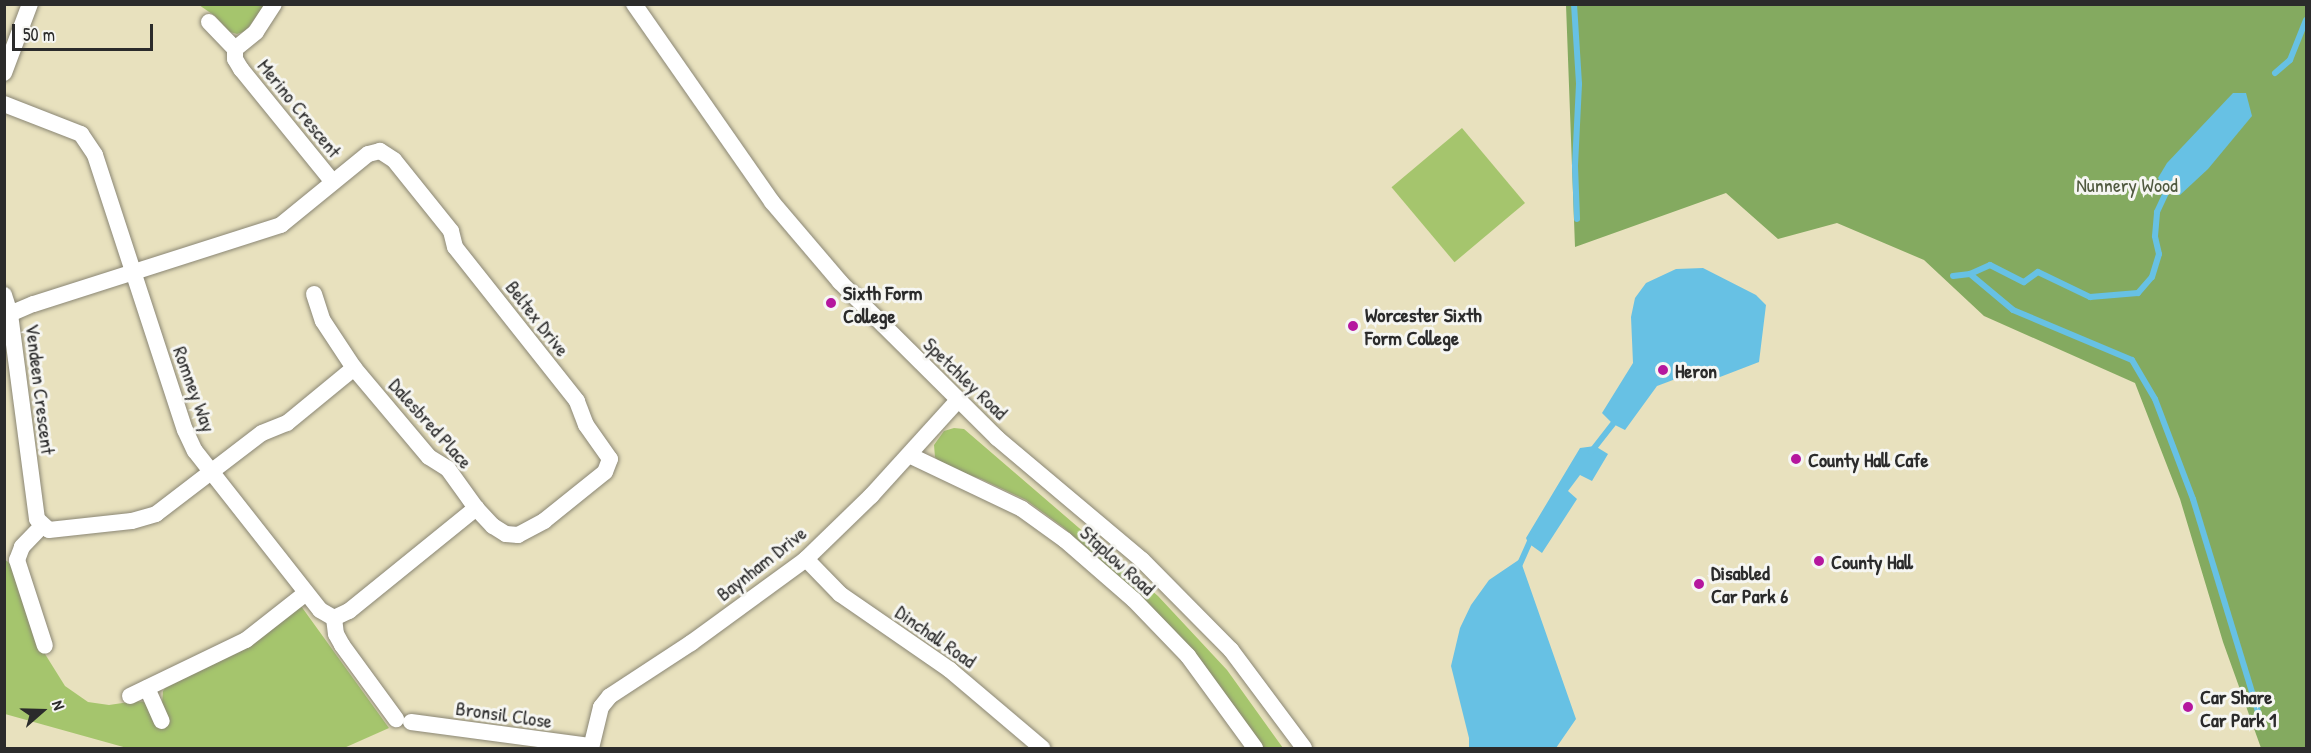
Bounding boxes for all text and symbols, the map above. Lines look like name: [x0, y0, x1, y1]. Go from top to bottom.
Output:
scale bar: [15, 12, 156, 50]
text: 50 m: [23, 22, 55, 47]
street label: Merino Crescent: [253, 54, 347, 162]
park label: Nunnery Wood: [2076, 172, 2178, 196]
street label: Beltex Drive: [501, 275, 575, 361]
place label: Sixth Form College: [843, 280, 922, 327]
marker: Sixth Form College: [824, 296, 838, 310]
place label: Worcester Sixth Form College: [1365, 302, 1482, 349]
marker: Worcester Sixth Form College: [1346, 319, 1360, 333]
street label: Vendeen Crescent: [21, 322, 61, 456]
street label: Spetchley Road: [919, 332, 1013, 424]
street label: Romney Way: [168, 343, 222, 435]
place label: Heron: [1675, 358, 1717, 382]
marker: Heron: [1656, 363, 1670, 377]
street label: Dalesbred Place: [384, 373, 478, 473]
place label: County Hall Cafe: [1808, 447, 1928, 471]
marker: County Hall Cafe: [1789, 452, 1803, 466]
street label: Baynham Drive: [711, 520, 811, 606]
street label: Staplow Road: [1076, 520, 1160, 600]
place label: County Hall: [1831, 549, 1913, 573]
marker: County Hall: [1812, 554, 1826, 568]
place label: Disabled Car Park 6: [1711, 560, 1788, 607]
marker: Disabled Car Park 6: [1692, 577, 1706, 591]
street label: Dinchall Road: [891, 599, 981, 673]
north arrow: [12, 681, 72, 741]
place label: Car Share Car Park 1: [2200, 684, 2276, 731]
street label: Bronsil Close: [454, 695, 554, 733]
text: N: [47, 697, 71, 713]
marker: Car Share Car Park 1: [2181, 700, 2195, 714]

